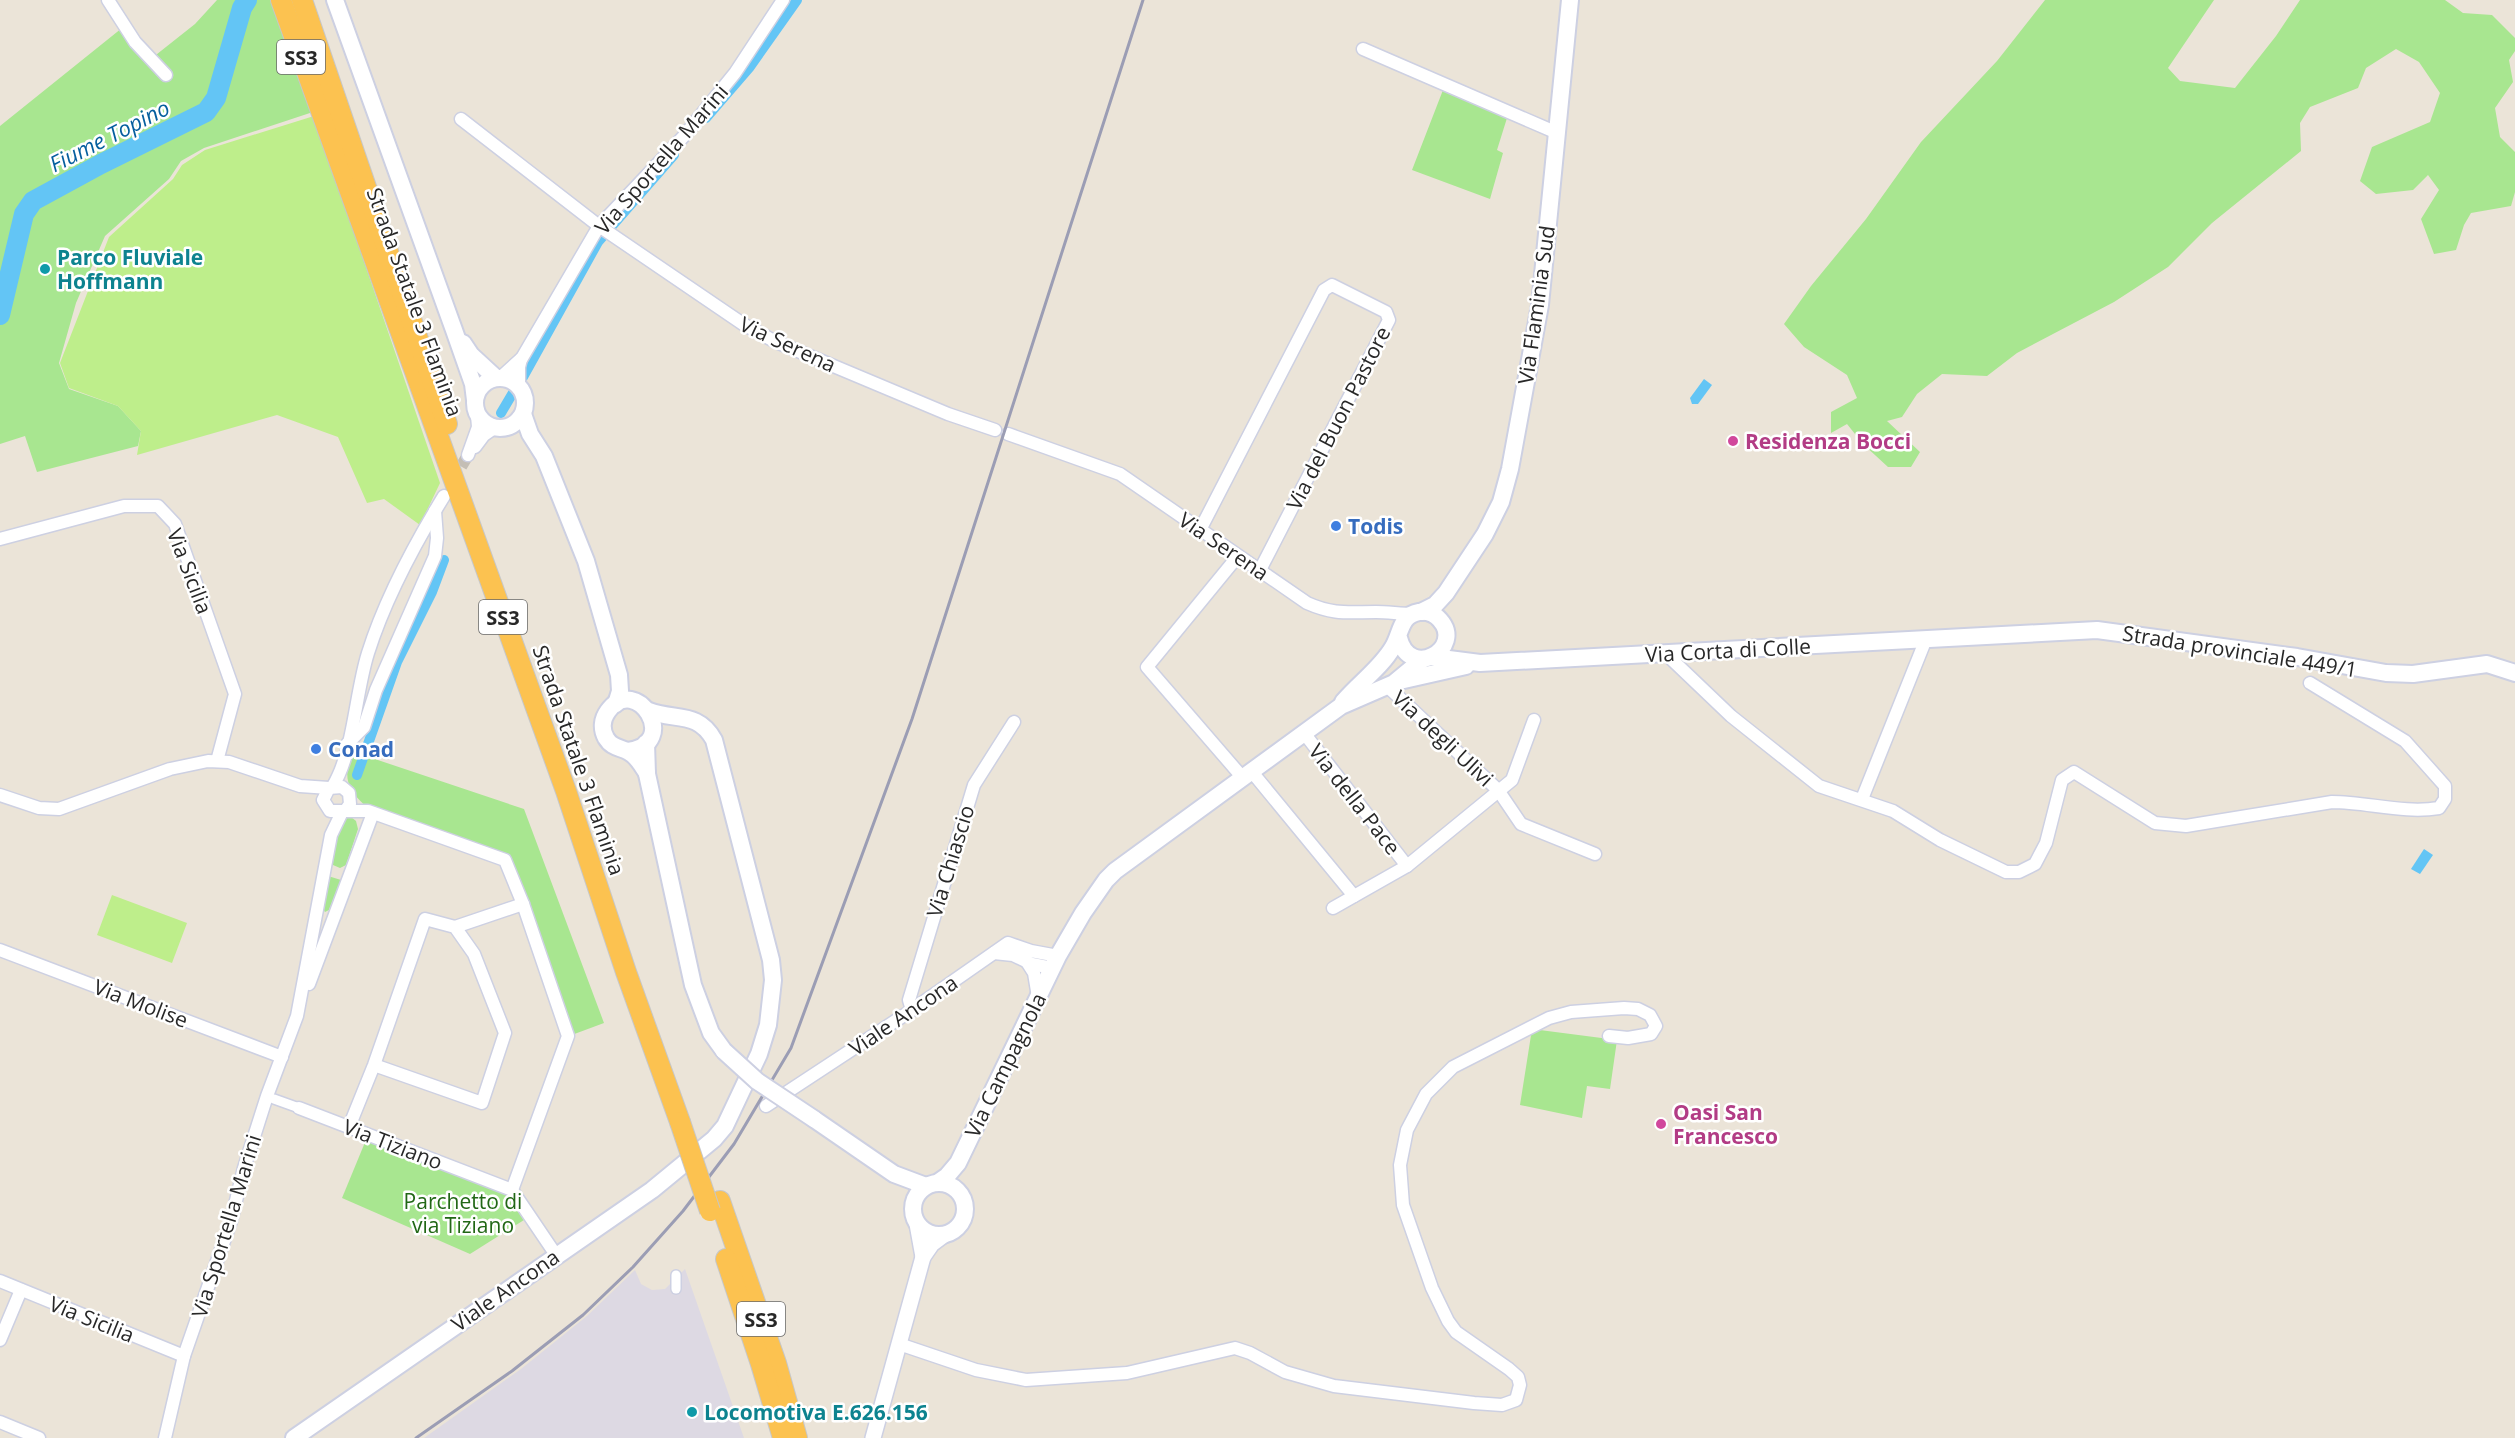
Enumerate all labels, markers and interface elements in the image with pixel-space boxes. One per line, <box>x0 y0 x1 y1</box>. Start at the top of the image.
road number: SS3 <box>277 40 325 74</box>
street label: Via Sportella Marini <box>588 78 734 240</box>
water label: Fiume Topino <box>44 92 174 178</box>
street label: Strada Statale 3 Flaminia <box>361 184 469 420</box>
street label: Via Flaminia Sud <box>1511 224 1561 386</box>
place label: Parco Fluviale Hoffmann <box>57 243 203 295</box>
marker: Parco Fluviale Hoffmann <box>38 262 52 276</box>
street label: Via Serena <box>735 310 841 378</box>
street label: Via del Buon Pastore <box>1280 321 1396 515</box>
place label: Residenza Bocci <box>1745 427 1911 455</box>
marker: Residenza Bocci <box>1726 434 1740 448</box>
street label: Via Serena <box>1173 506 1275 586</box>
place label: Todis <box>1348 512 1403 540</box>
marker: Todis <box>1329 519 1343 533</box>
street label: Via Sicilia <box>161 524 219 618</box>
road number: SS3 <box>479 600 527 634</box>
street label: Strada provinciale 449/1 <box>2121 619 2359 683</box>
street label: Via Corta di Colle <box>1644 632 1812 668</box>
street label: Strada Statale 3 Flaminia <box>526 641 632 879</box>
street label: Via degli Ulivi <box>1386 684 1500 792</box>
place label: Conad <box>328 735 394 763</box>
street label: Via della Pace <box>1303 738 1407 860</box>
marker: Conad <box>309 742 323 756</box>
street label: Via Chiascio <box>920 801 980 921</box>
street label: Viale Ancona <box>843 968 963 1062</box>
street label: Via Molise <box>90 972 192 1034</box>
street label: Via Campagnola <box>958 988 1052 1142</box>
place label: Oasi San Francesco <box>1673 1098 1778 1150</box>
street label: Via Tiziano <box>339 1112 447 1176</box>
marker: Oasi San Francesco <box>1654 1117 1668 1131</box>
street label: Via Sportella Marini <box>185 1131 267 1321</box>
park label: Parchetto di via Tiziano <box>404 1187 522 1239</box>
street label: Viale Ancona <box>446 1243 564 1337</box>
street label: Via Sicilia <box>45 1289 139 1349</box>
road number: SS3 <box>737 1302 785 1336</box>
place label: Locomotiva E.626.156 <box>704 1398 928 1426</box>
marker: Locomotiva E.626.156 <box>685 1405 699 1419</box>

